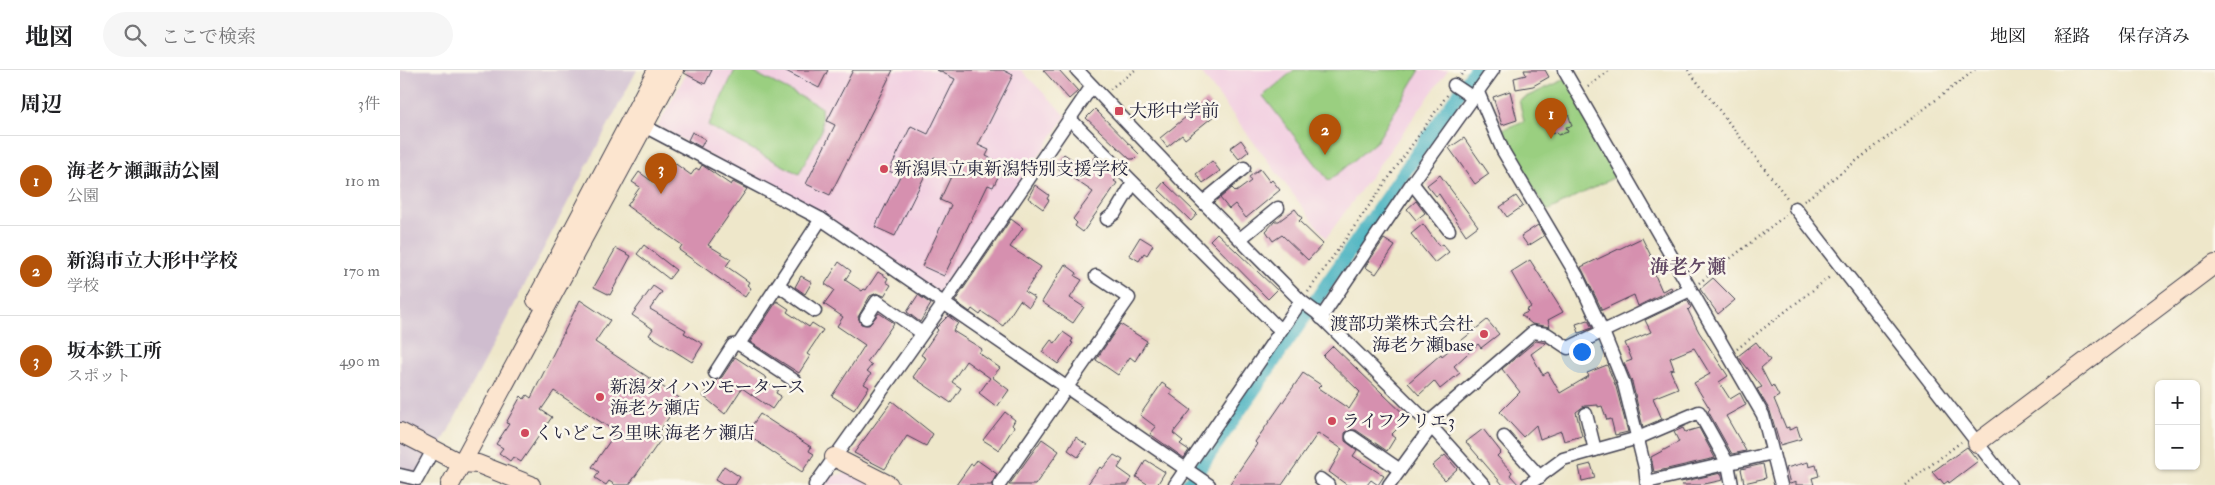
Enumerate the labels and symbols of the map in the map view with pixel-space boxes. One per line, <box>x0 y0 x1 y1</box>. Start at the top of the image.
pin: 1 <box>1535 98 1567 139</box>
place label: 大形中学前 <box>1129 100 1219 123</box>
marker: 大形中学前 <box>1113 105 1125 117</box>
pin: 2 <box>1309 114 1341 155</box>
pin: 3 <box>645 153 677 194</box>
place label: 新潟県立東新潟特別支援学校 <box>894 158 1128 181</box>
marker: 新潟県立東新潟特別支援学校 <box>878 163 890 175</box>
district label: 海老ケ瀬 <box>1650 255 1726 279</box>
place label: 渡部功業株式会社 海老ケ瀬base <box>1330 313 1474 357</box>
marker: 渡部功業株式会社 海老ケ瀬base <box>1478 328 1490 340</box>
your location <box>1569 339 1595 365</box>
place label: 新潟ダイハツモータース 海老ケ瀬店 <box>610 376 806 420</box>
marker: 新潟ダイハツモータース 海老ケ瀬店 <box>594 391 606 403</box>
place label: ライフクリエ3 <box>1342 410 1455 433</box>
marker: ライフクリエ3 <box>1326 415 1338 427</box>
place label: くいどころ里味 海老ケ瀬店 <box>535 422 755 445</box>
marker: くいどころ里味 海老ケ瀬店 <box>519 427 531 439</box>

